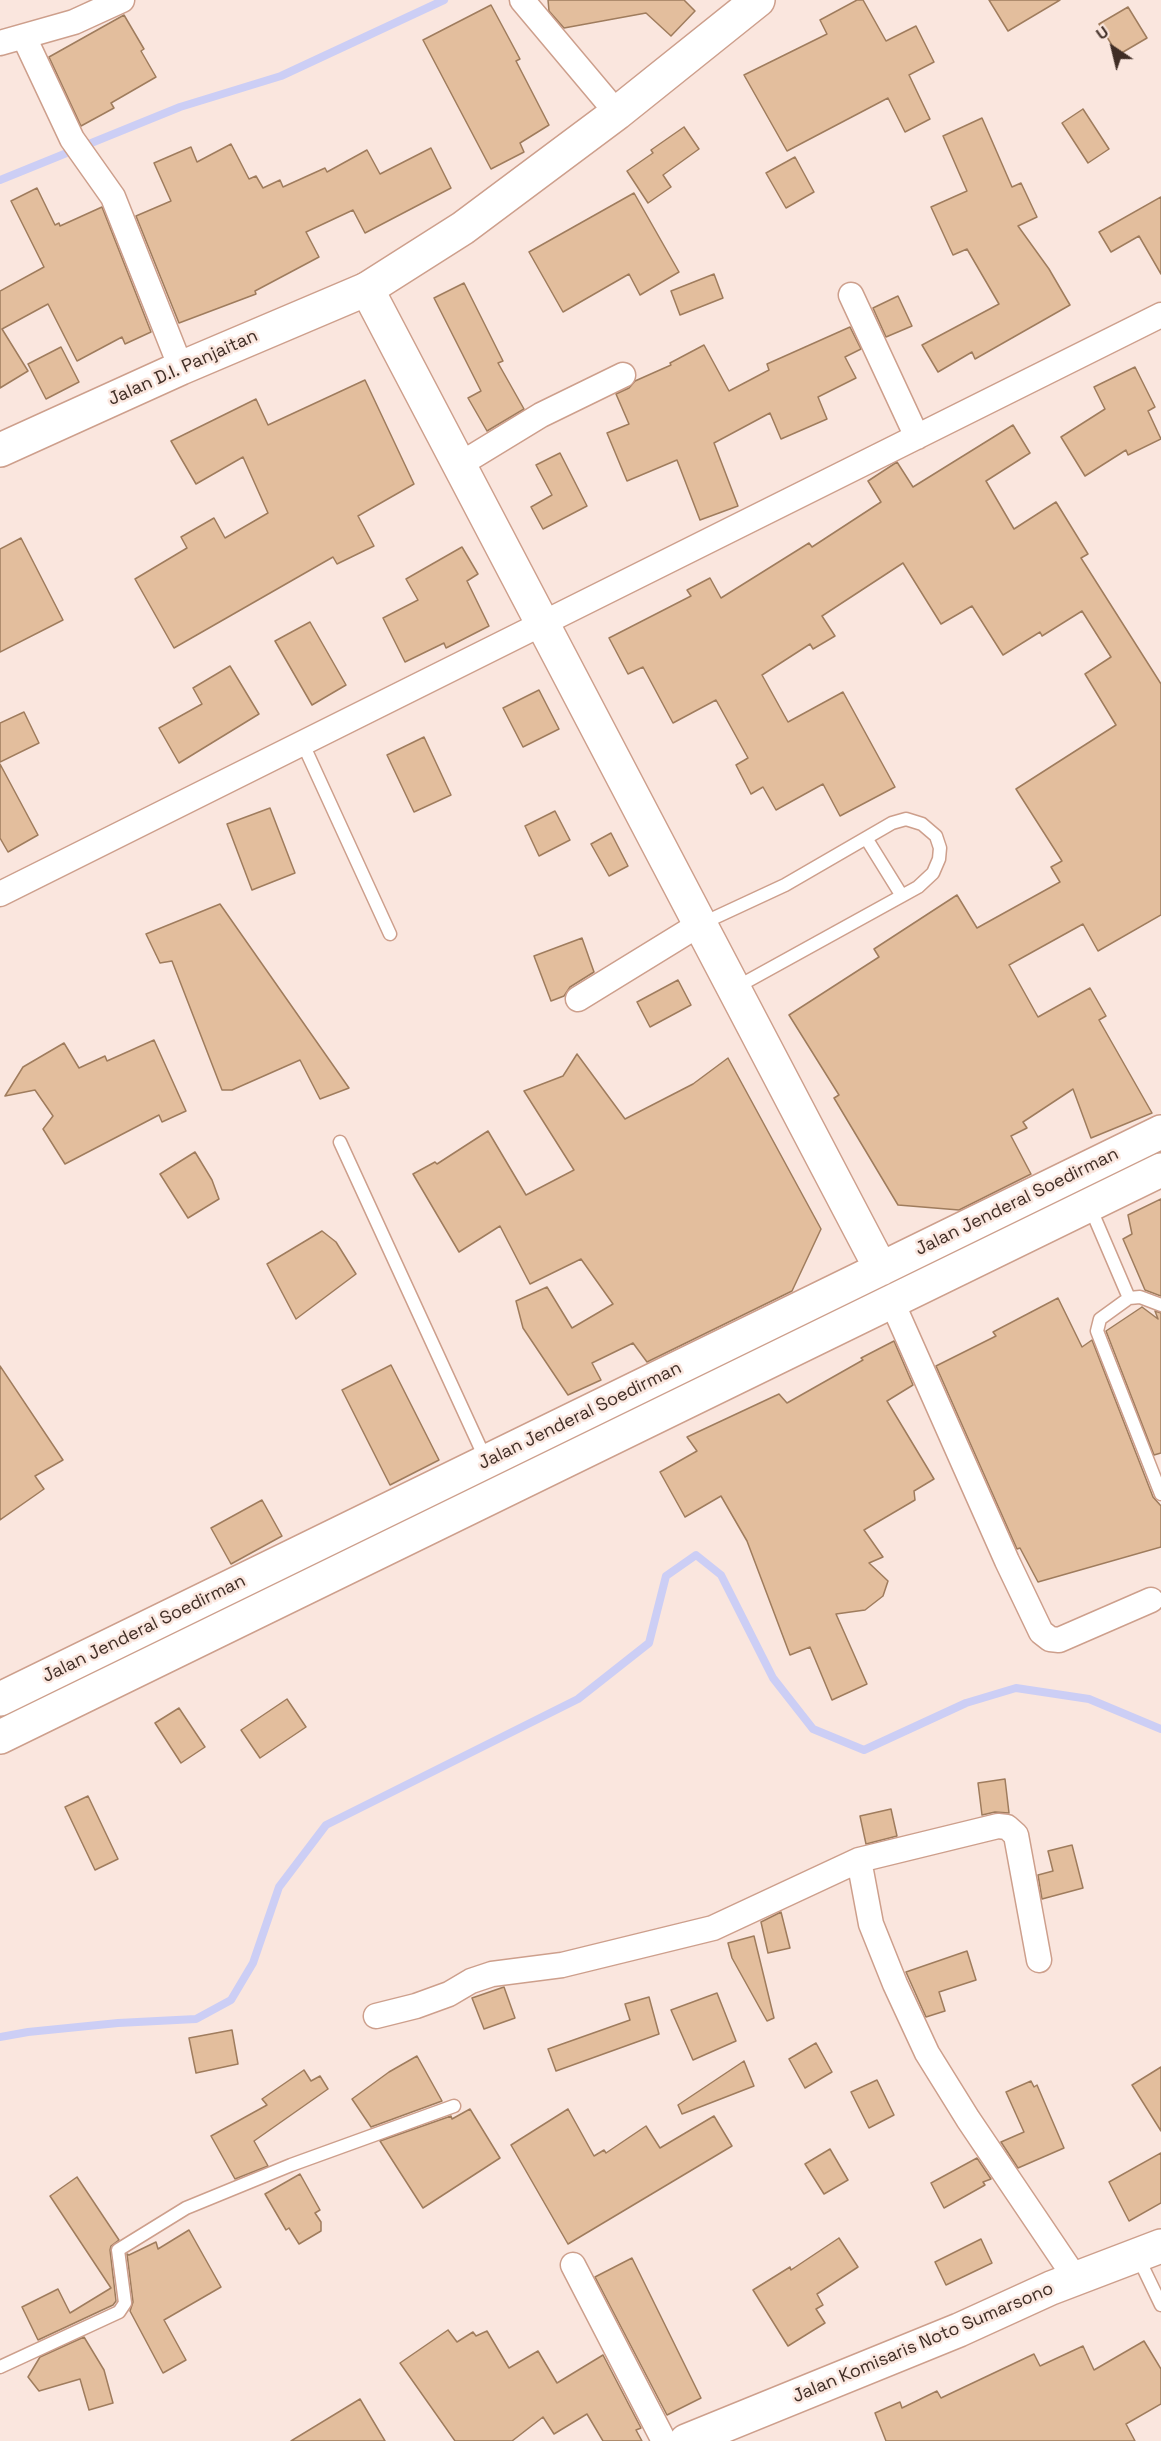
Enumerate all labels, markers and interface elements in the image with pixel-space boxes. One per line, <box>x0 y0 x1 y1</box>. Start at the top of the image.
north arrow <box>1083 18 1143 78</box>
text: U <box>1092 21 1113 45</box>
street label: Jalan D.I. Panjaitan <box>105 325 261 411</box>
street label: Jalan Jenderal Soedirman <box>912 1143 1122 1261</box>
street label: Jalan Jenderal Soedirman <box>475 1357 685 1475</box>
street label: Jalan Jenderal Soedirman <box>39 1570 249 1688</box>
street label: Jalan Komisaris Noto Sumarsono <box>789 2278 1057 2408</box>

